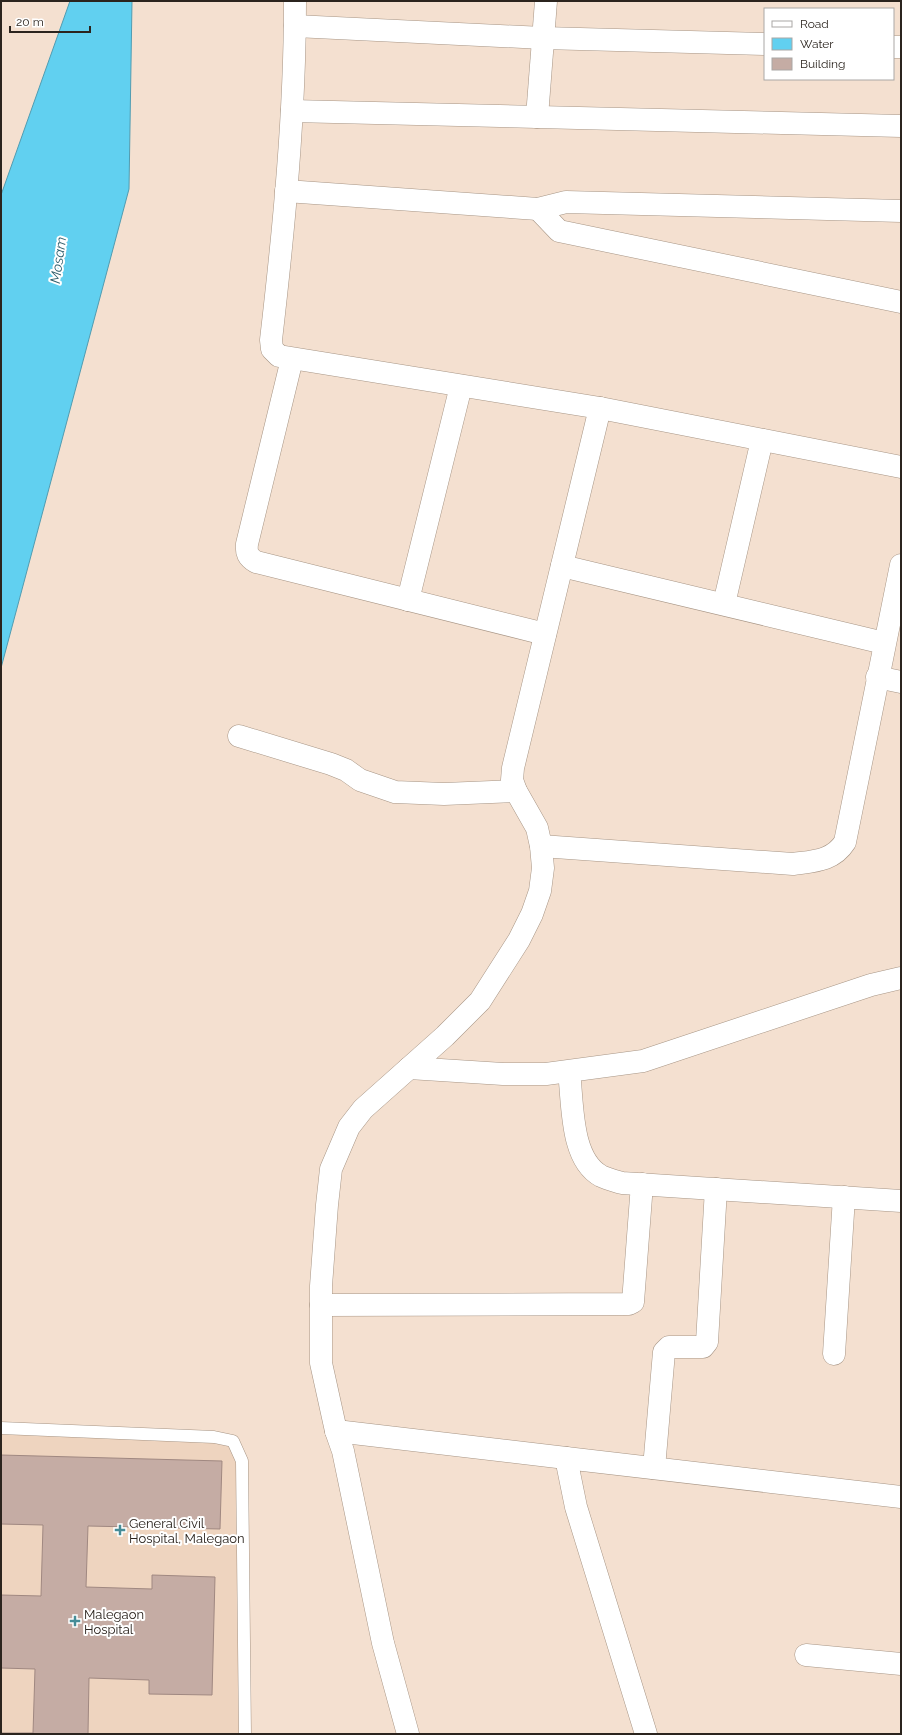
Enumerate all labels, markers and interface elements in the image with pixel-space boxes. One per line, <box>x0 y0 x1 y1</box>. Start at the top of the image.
scale bar <box>10 8 90 34</box>
legend <box>764 8 894 80</box>
text: 20 m <box>16 15 44 29</box>
text: Road <box>800 17 829 31</box>
text: Water <box>800 37 834 51</box>
text: Building <box>800 57 846 71</box>
water label: Mosam <box>47 236 69 284</box>
place label: General Civil Hospital, Malegaon <box>129 1516 245 1546</box>
marker: General Civil Hospital, Malegaon <box>114 1524 126 1536</box>
place label: Malegaon Hospital <box>84 1607 144 1637</box>
marker: Malegaon Hospital <box>69 1615 81 1627</box>

